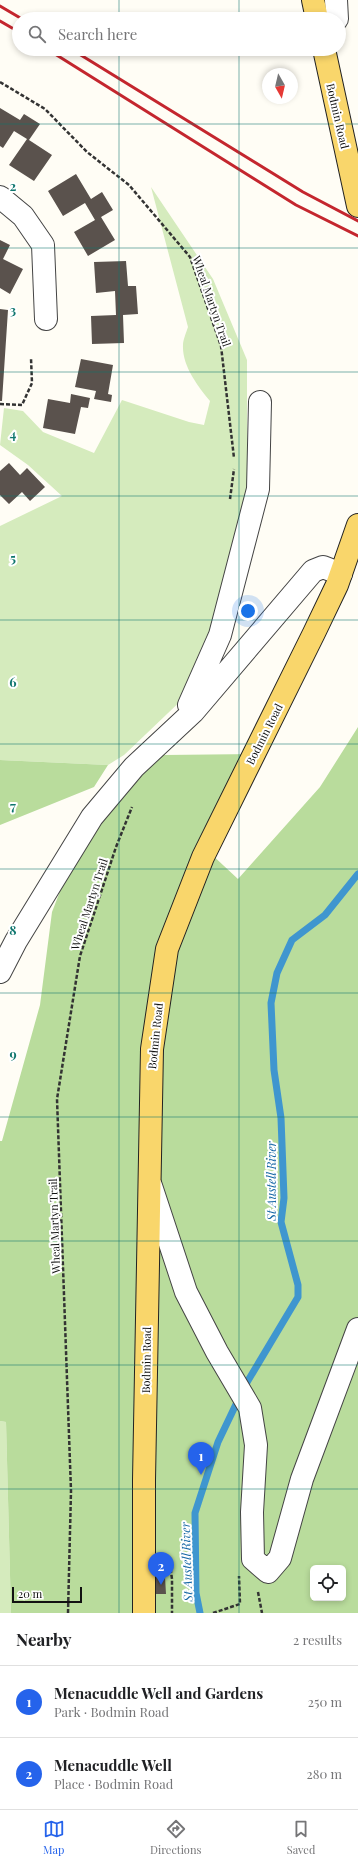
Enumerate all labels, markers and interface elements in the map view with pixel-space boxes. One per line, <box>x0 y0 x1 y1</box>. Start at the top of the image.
search box <box>12 12 346 56</box>
icon: search <box>26 23 48 45</box>
text: Search here <box>58 24 137 44</box>
north arrow <box>262 68 298 104</box>
street label: Bodmin Road <box>323 82 353 151</box>
text: 2 <box>10 177 17 194</box>
street label: Wheal Martyn Trail <box>189 253 235 348</box>
text: 3 <box>10 301 16 318</box>
text: 4 <box>10 425 17 442</box>
text: 5 <box>10 549 16 566</box>
your location <box>238 601 258 621</box>
text: 6 <box>9 673 17 690</box>
street label: Bodmin Road <box>242 700 286 767</box>
text: 7 <box>10 797 16 814</box>
street label: Wheal Martyn Trail <box>67 856 111 953</box>
text: 8 <box>9 921 17 938</box>
street label: Bodmin Road <box>144 1001 166 1070</box>
text: 9 <box>9 1045 17 1062</box>
water label: St Austell River <box>263 1140 279 1222</box>
street label: Wheal Martyn Trail <box>45 1178 63 1275</box>
street label: Bodmin Road <box>138 1326 154 1393</box>
pin: 1 <box>188 1442 214 1475</box>
water label: St Austell River <box>177 1521 195 1603</box>
pin: 2 <box>148 1552 174 1585</box>
map controls <box>310 1565 346 1601</box>
button: locate <box>310 1565 346 1601</box>
scale bar <box>12 1585 82 1604</box>
text: 20 m <box>18 1586 42 1601</box>
text: Nearby <box>16 1628 71 1650</box>
text: 2 results <box>293 1631 342 1648</box>
text: Menacuddle Well and Gardens <box>54 1683 263 1703</box>
text: 1 <box>27 1693 31 1710</box>
text: 250 m <box>308 1693 342 1710</box>
text: Park · Bodmin Road <box>54 1703 169 1720</box>
text: Menacuddle Well <box>54 1755 172 1775</box>
text: 2 <box>26 1765 32 1782</box>
text: 280 m <box>306 1765 342 1782</box>
text: Place · Bodmin Road <box>54 1775 173 1792</box>
tab: Map <box>43 1818 65 1857</box>
tab: Directions <box>150 1818 201 1857</box>
tab: Saved <box>287 1818 315 1857</box>

